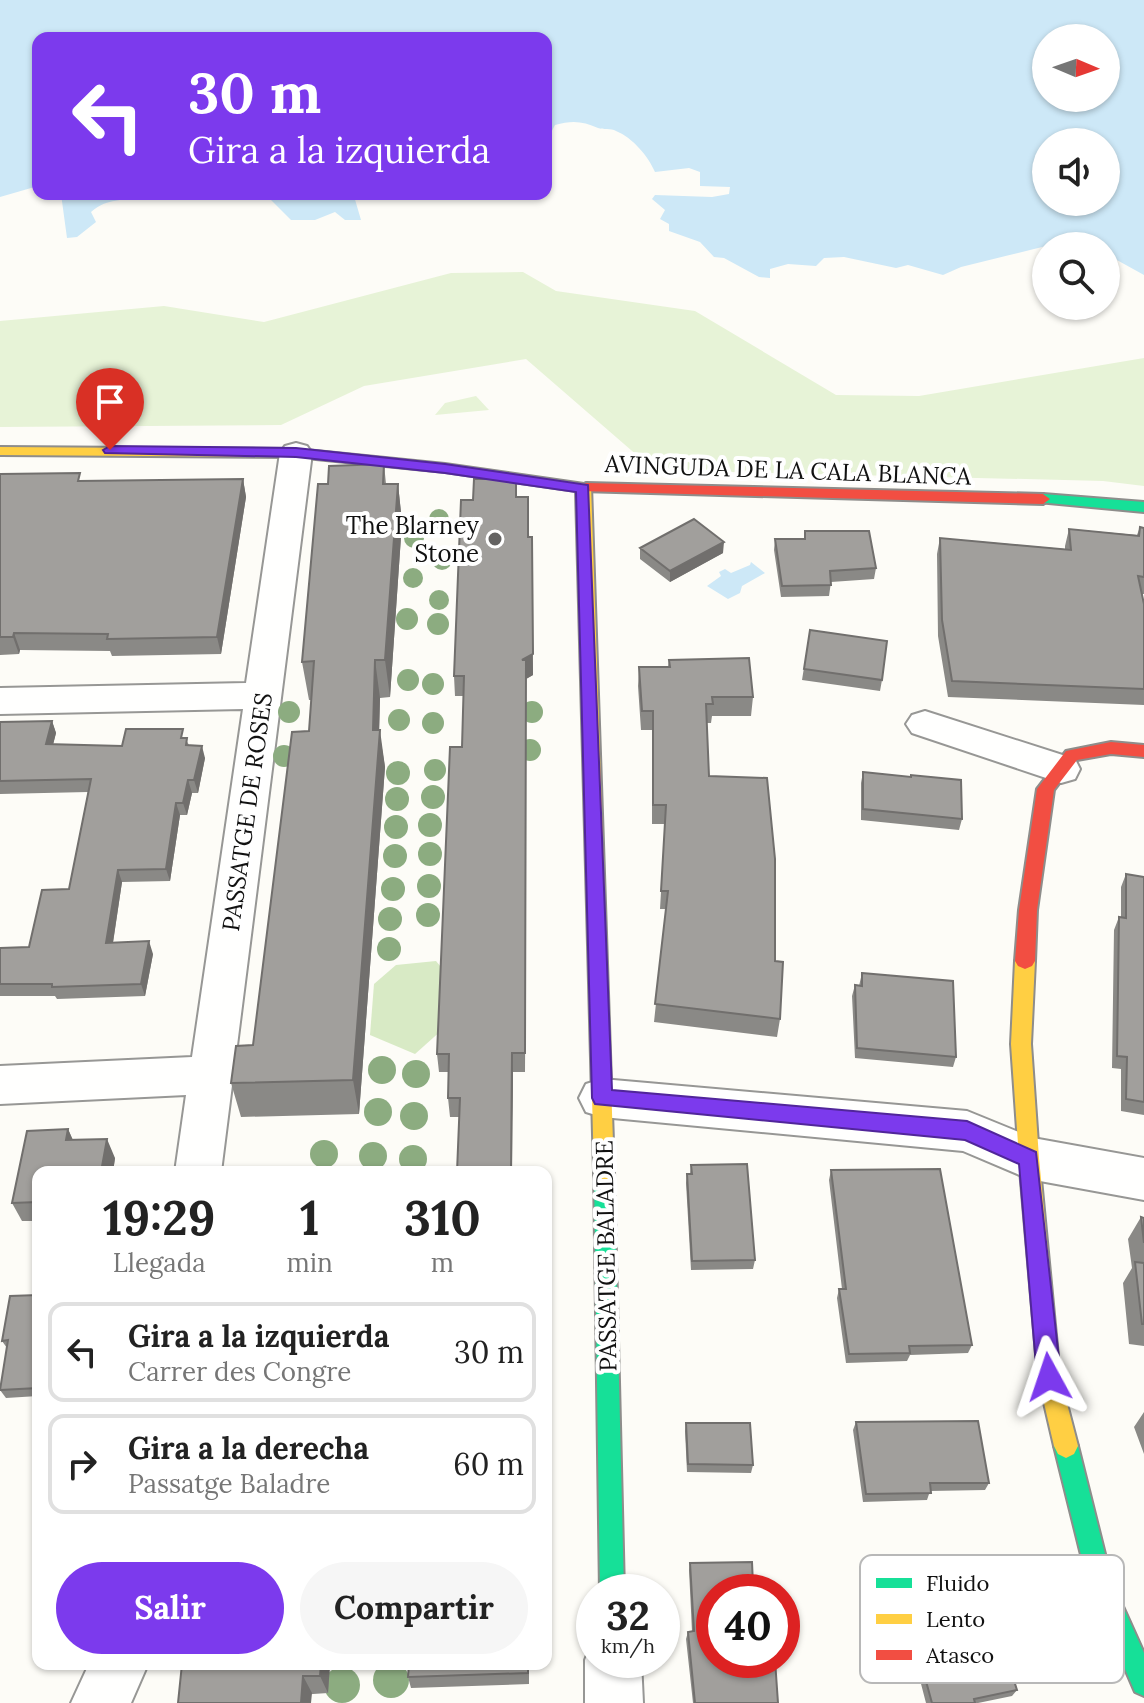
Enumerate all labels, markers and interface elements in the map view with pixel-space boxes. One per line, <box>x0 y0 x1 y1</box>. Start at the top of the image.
north arrow <box>1032 24 1120 112</box>
map controls <box>1032 24 1120 320</box>
text: 30 m <box>188 57 321 128</box>
icon: left <box>56 64 160 168</box>
text: Gira a la izquierda <box>188 127 490 173</box>
button: sound <box>1032 128 1120 216</box>
button: search <box>1032 232 1120 320</box>
pin <box>76 368 144 450</box>
icon: arrive <box>88 380 132 424</box>
street label: AVINGUDA DE LA CALA BLANCA <box>603 448 973 492</box>
place label: The Blarney Stone <box>346 510 479 569</box>
marker: The Blarney Stone <box>486 530 504 548</box>
street label: PASSATGE DE ROSES <box>215 691 279 933</box>
street label: PASSATGE BALADRE <box>588 1140 624 1372</box>
text: 19:29 <box>103 1187 215 1248</box>
text: 1 <box>300 1187 319 1248</box>
text: 310 <box>404 1187 481 1248</box>
text: Llegada <box>113 1246 206 1279</box>
text: min <box>287 1246 333 1279</box>
text: m <box>431 1246 454 1279</box>
text: Gira a la izquierda <box>128 1317 389 1355</box>
icon: left <box>60 1330 104 1374</box>
text: 30 m <box>454 1333 524 1371</box>
position arrow <box>1007 1335 1091 1419</box>
text: Carrer des Congre <box>128 1355 351 1388</box>
text: Gira a la derecha <box>128 1429 369 1467</box>
icon: right <box>60 1442 104 1486</box>
text: 60 m <box>453 1445 524 1483</box>
text: Passatge Baladre <box>128 1467 330 1500</box>
legend <box>860 1555 1124 1683</box>
button: Salir <box>56 1562 284 1654</box>
button: Compartir <box>300 1562 528 1654</box>
text: Fluido <box>926 1569 989 1597</box>
speed limit sign: 40 <box>696 1574 800 1678</box>
text: 32 <box>606 1590 650 1641</box>
text: Lento <box>926 1605 985 1633</box>
text: km/h <box>601 1633 655 1658</box>
text: Atasco <box>925 1641 994 1669</box>

